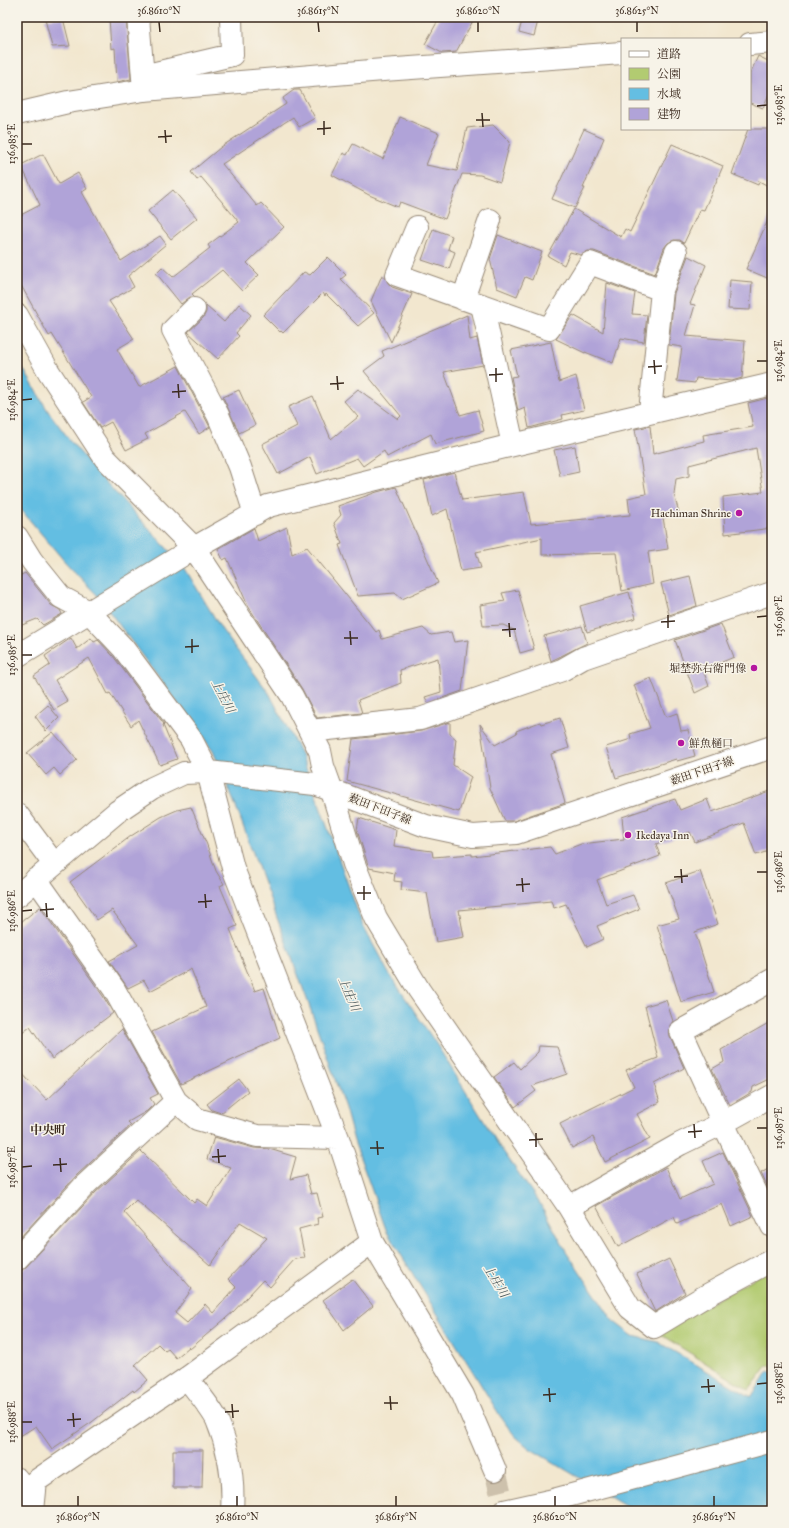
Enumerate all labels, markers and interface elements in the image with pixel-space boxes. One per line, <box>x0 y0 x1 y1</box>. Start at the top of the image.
text: 36.8610°N <box>137 5 181 17</box>
text: 36.8615°N <box>297 5 340 17</box>
text: 36.8620°N <box>456 5 501 17</box>
text: 36.8625°N <box>615 5 659 17</box>
legend <box>621 38 751 130</box>
text: 道路 <box>657 47 681 61</box>
text: 公園 <box>657 67 681 81</box>
text: 136.983°E <box>773 85 785 125</box>
text: 水域 <box>657 87 681 101</box>
text: 建物 <box>657 107 681 121</box>
text: 136.983°E <box>6 124 18 164</box>
text: 136.984°E <box>773 340 785 382</box>
text: 136.984°E <box>6 379 18 421</box>
place label: Hachiman Shrine <box>651 507 731 520</box>
marker: Hachiman Shrine <box>734 508 744 518</box>
text: 136.985°E <box>773 595 785 637</box>
text: 136.985°E <box>6 634 18 676</box>
place label: 堀埜弥右衛門像 <box>669 662 746 675</box>
marker: 堀埜弥右衛門像 <box>749 663 759 673</box>
water label: 上庄川 <box>208 677 239 717</box>
place label: 鮮魚樋口 <box>689 737 733 750</box>
marker: 鮮魚樋口 <box>676 738 686 748</box>
street label: 薮田下田子線 <box>669 754 735 788</box>
street label: 薮田下田子線 <box>347 791 413 827</box>
place label: Ikedaya Inn <box>636 829 689 842</box>
marker: Ikedaya Inn <box>623 830 633 840</box>
text: 136.986°E <box>773 851 785 893</box>
text: 136.986°E <box>6 890 18 932</box>
water label: 上庄川 <box>336 975 363 1015</box>
text: 136.987°E <box>773 1107 785 1149</box>
district label: 中央町 <box>30 1123 66 1137</box>
text: 136.987°E <box>6 1146 18 1188</box>
water label: 上庄川 <box>481 1262 513 1302</box>
text: 136.988°E <box>773 1362 785 1404</box>
text: 136.988°E <box>6 1401 18 1443</box>
text: 36.8605°N <box>56 1511 101 1523</box>
text: 36.8610°N <box>215 1511 259 1523</box>
text: 36.8615°N <box>375 1511 418 1523</box>
text: 36.8620°N <box>533 1511 578 1523</box>
text: 36.8625°N <box>692 1511 736 1523</box>

